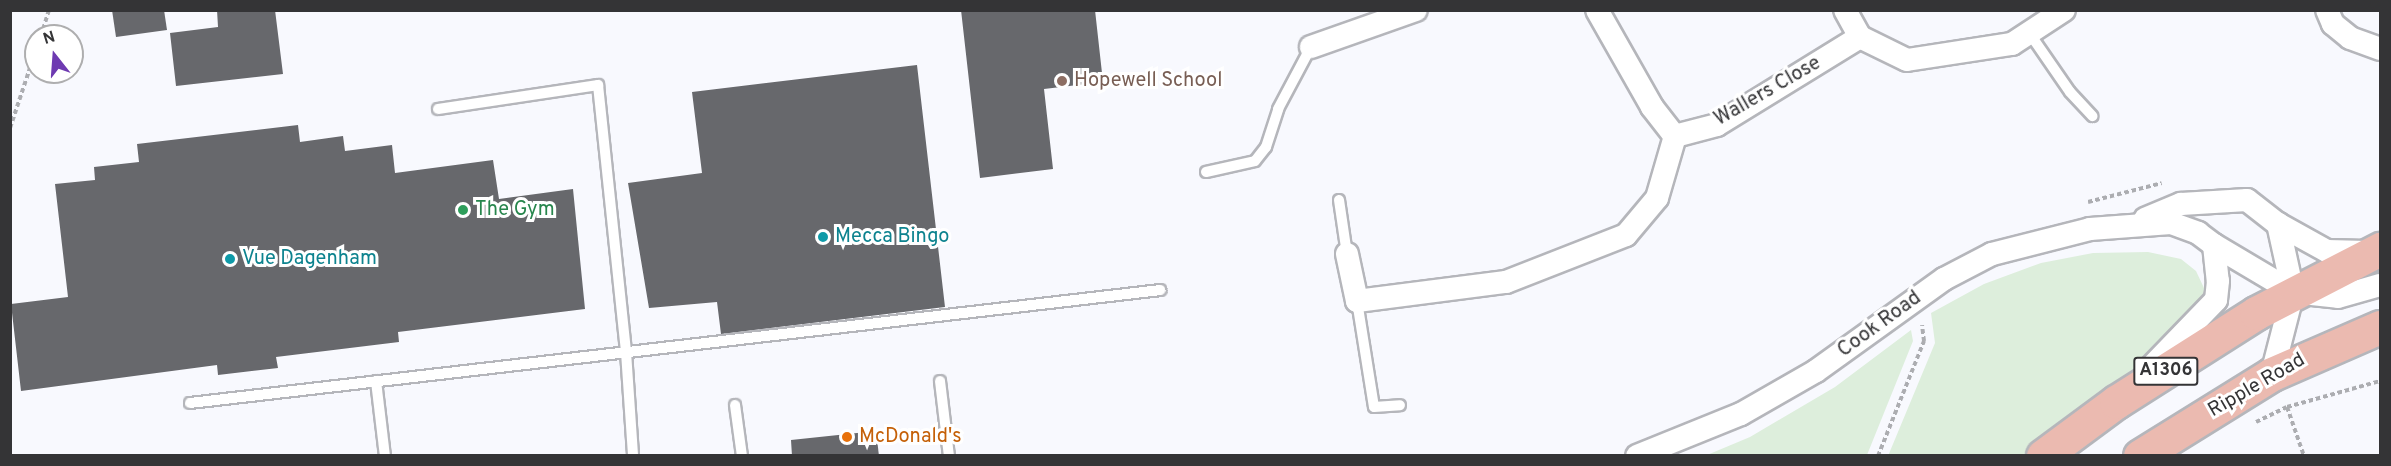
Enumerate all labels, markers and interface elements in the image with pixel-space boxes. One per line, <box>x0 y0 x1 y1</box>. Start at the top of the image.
north arrow <box>24 24 84 84</box>
text: N <box>41 27 58 50</box>
street label: Wallers Close <box>1710 52 1826 132</box>
place label: Hopewell School <box>1074 69 1222 93</box>
marker: Hopewell School <box>1055 74 1069 88</box>
place label: The Gym <box>475 198 555 222</box>
marker: The Gym <box>456 203 470 217</box>
place label: Mecca Bingo <box>835 225 949 249</box>
marker: Mecca Bingo <box>816 230 830 244</box>
place label: Vue Dagenham <box>242 247 377 271</box>
marker: Vue Dagenham <box>223 252 237 266</box>
street label: Cook Road <box>1834 287 1926 363</box>
street label: Ripple Road <box>2204 349 2310 423</box>
road number: A1306 <box>2133 356 2199 386</box>
place label: McDonald's <box>859 425 962 449</box>
marker: McDonald's <box>840 430 854 444</box>

